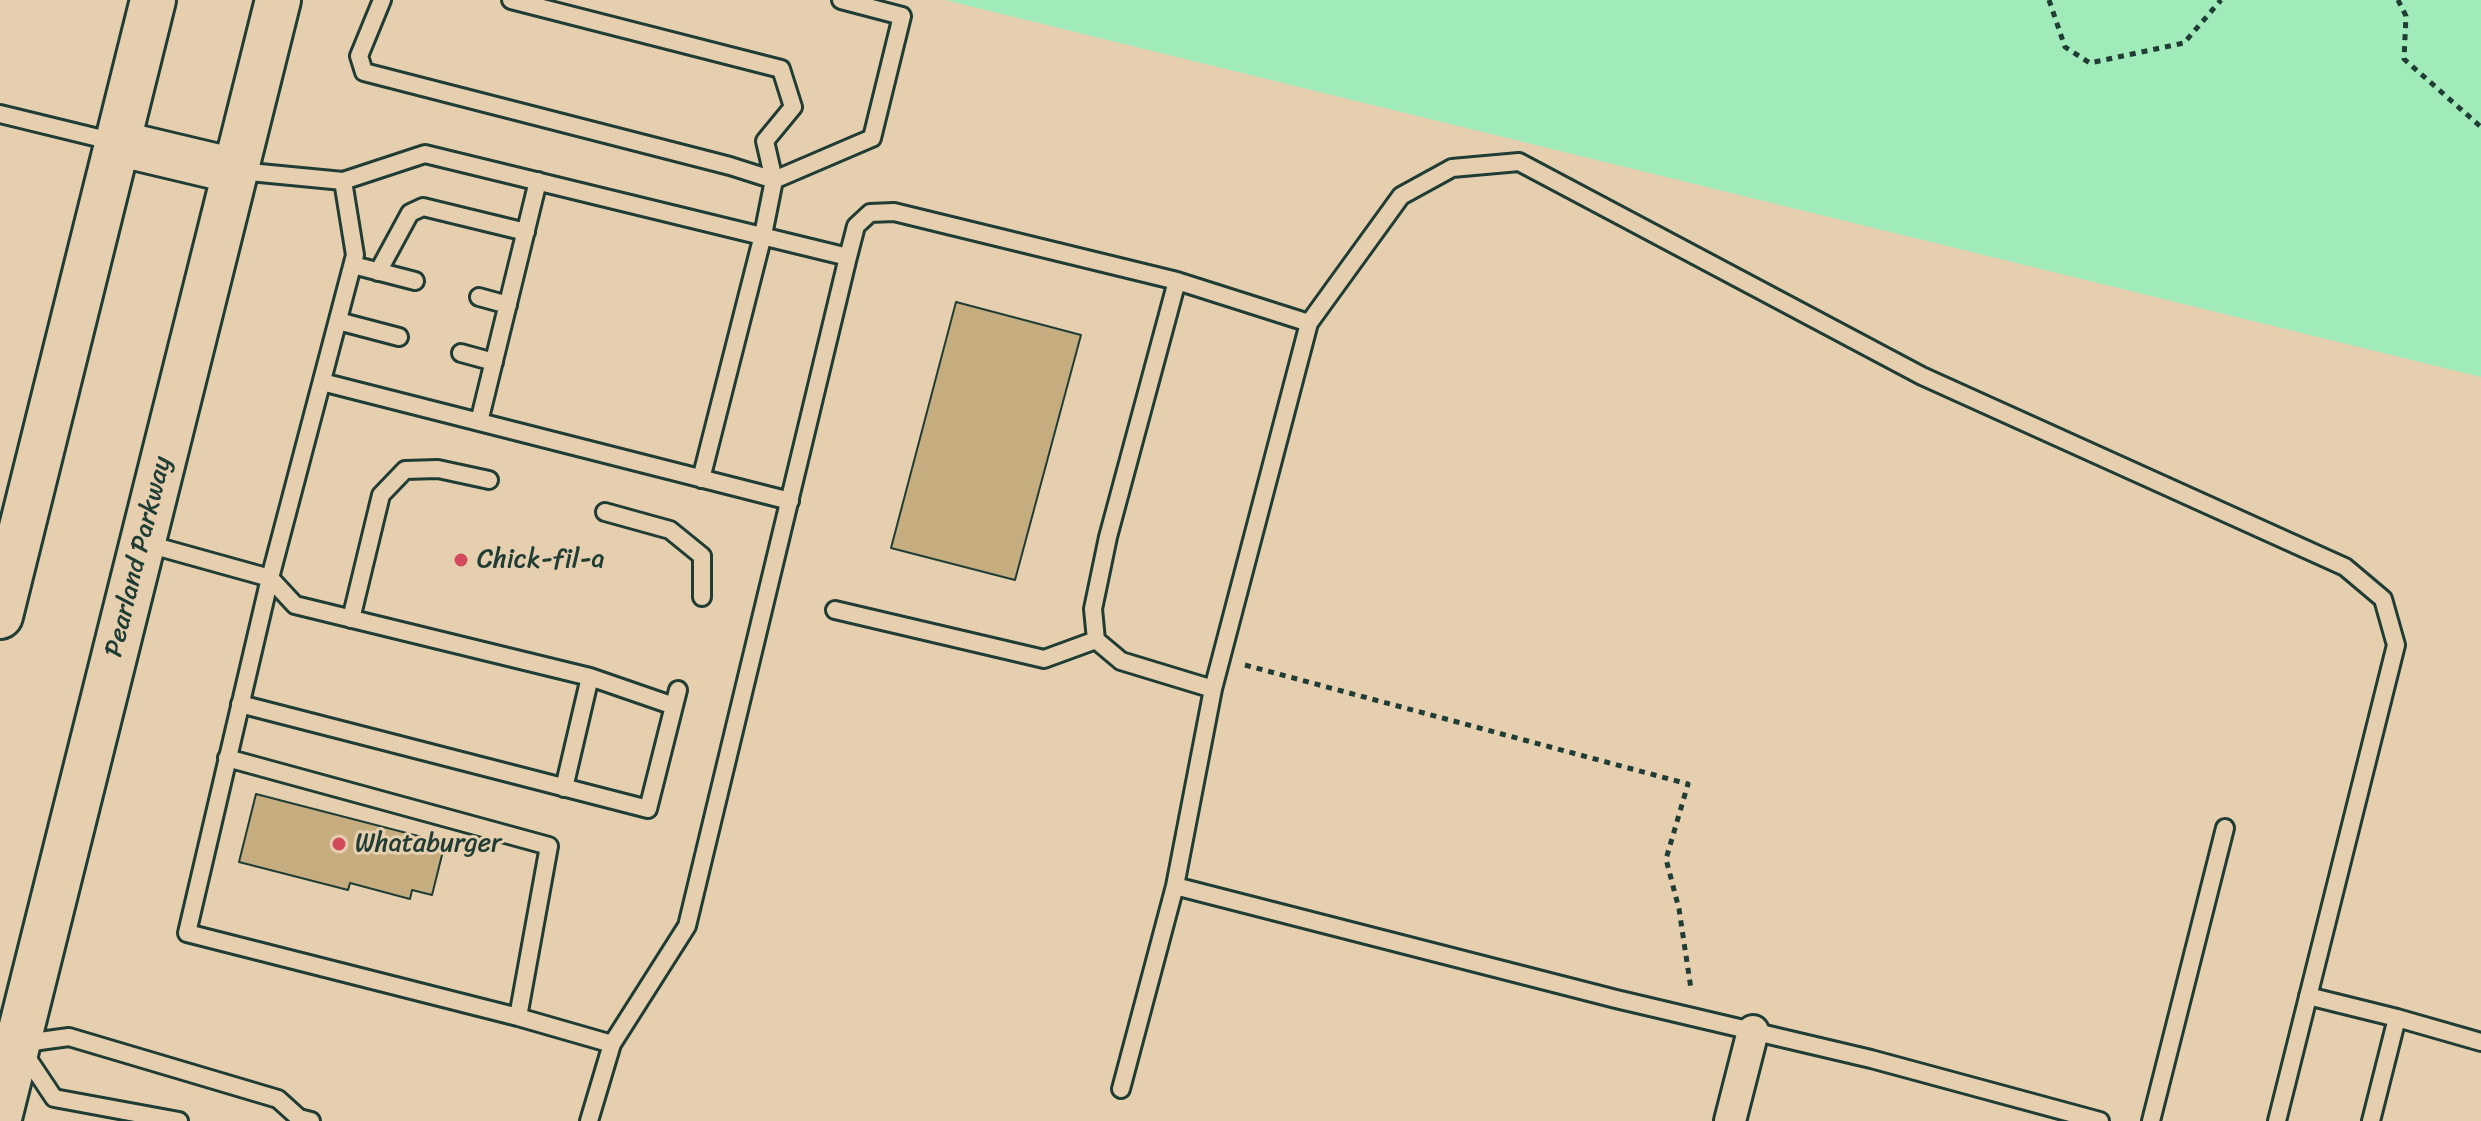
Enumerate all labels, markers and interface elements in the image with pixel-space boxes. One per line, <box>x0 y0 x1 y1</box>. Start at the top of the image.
street label: Pearland Parkway <box>99 453 179 661</box>
place label: Chick-fil-a <box>477 544 605 576</box>
marker: Chick-fil-a <box>452 551 470 569</box>
place label: Whataburger <box>355 828 502 860</box>
marker: Whataburger <box>330 835 348 853</box>

